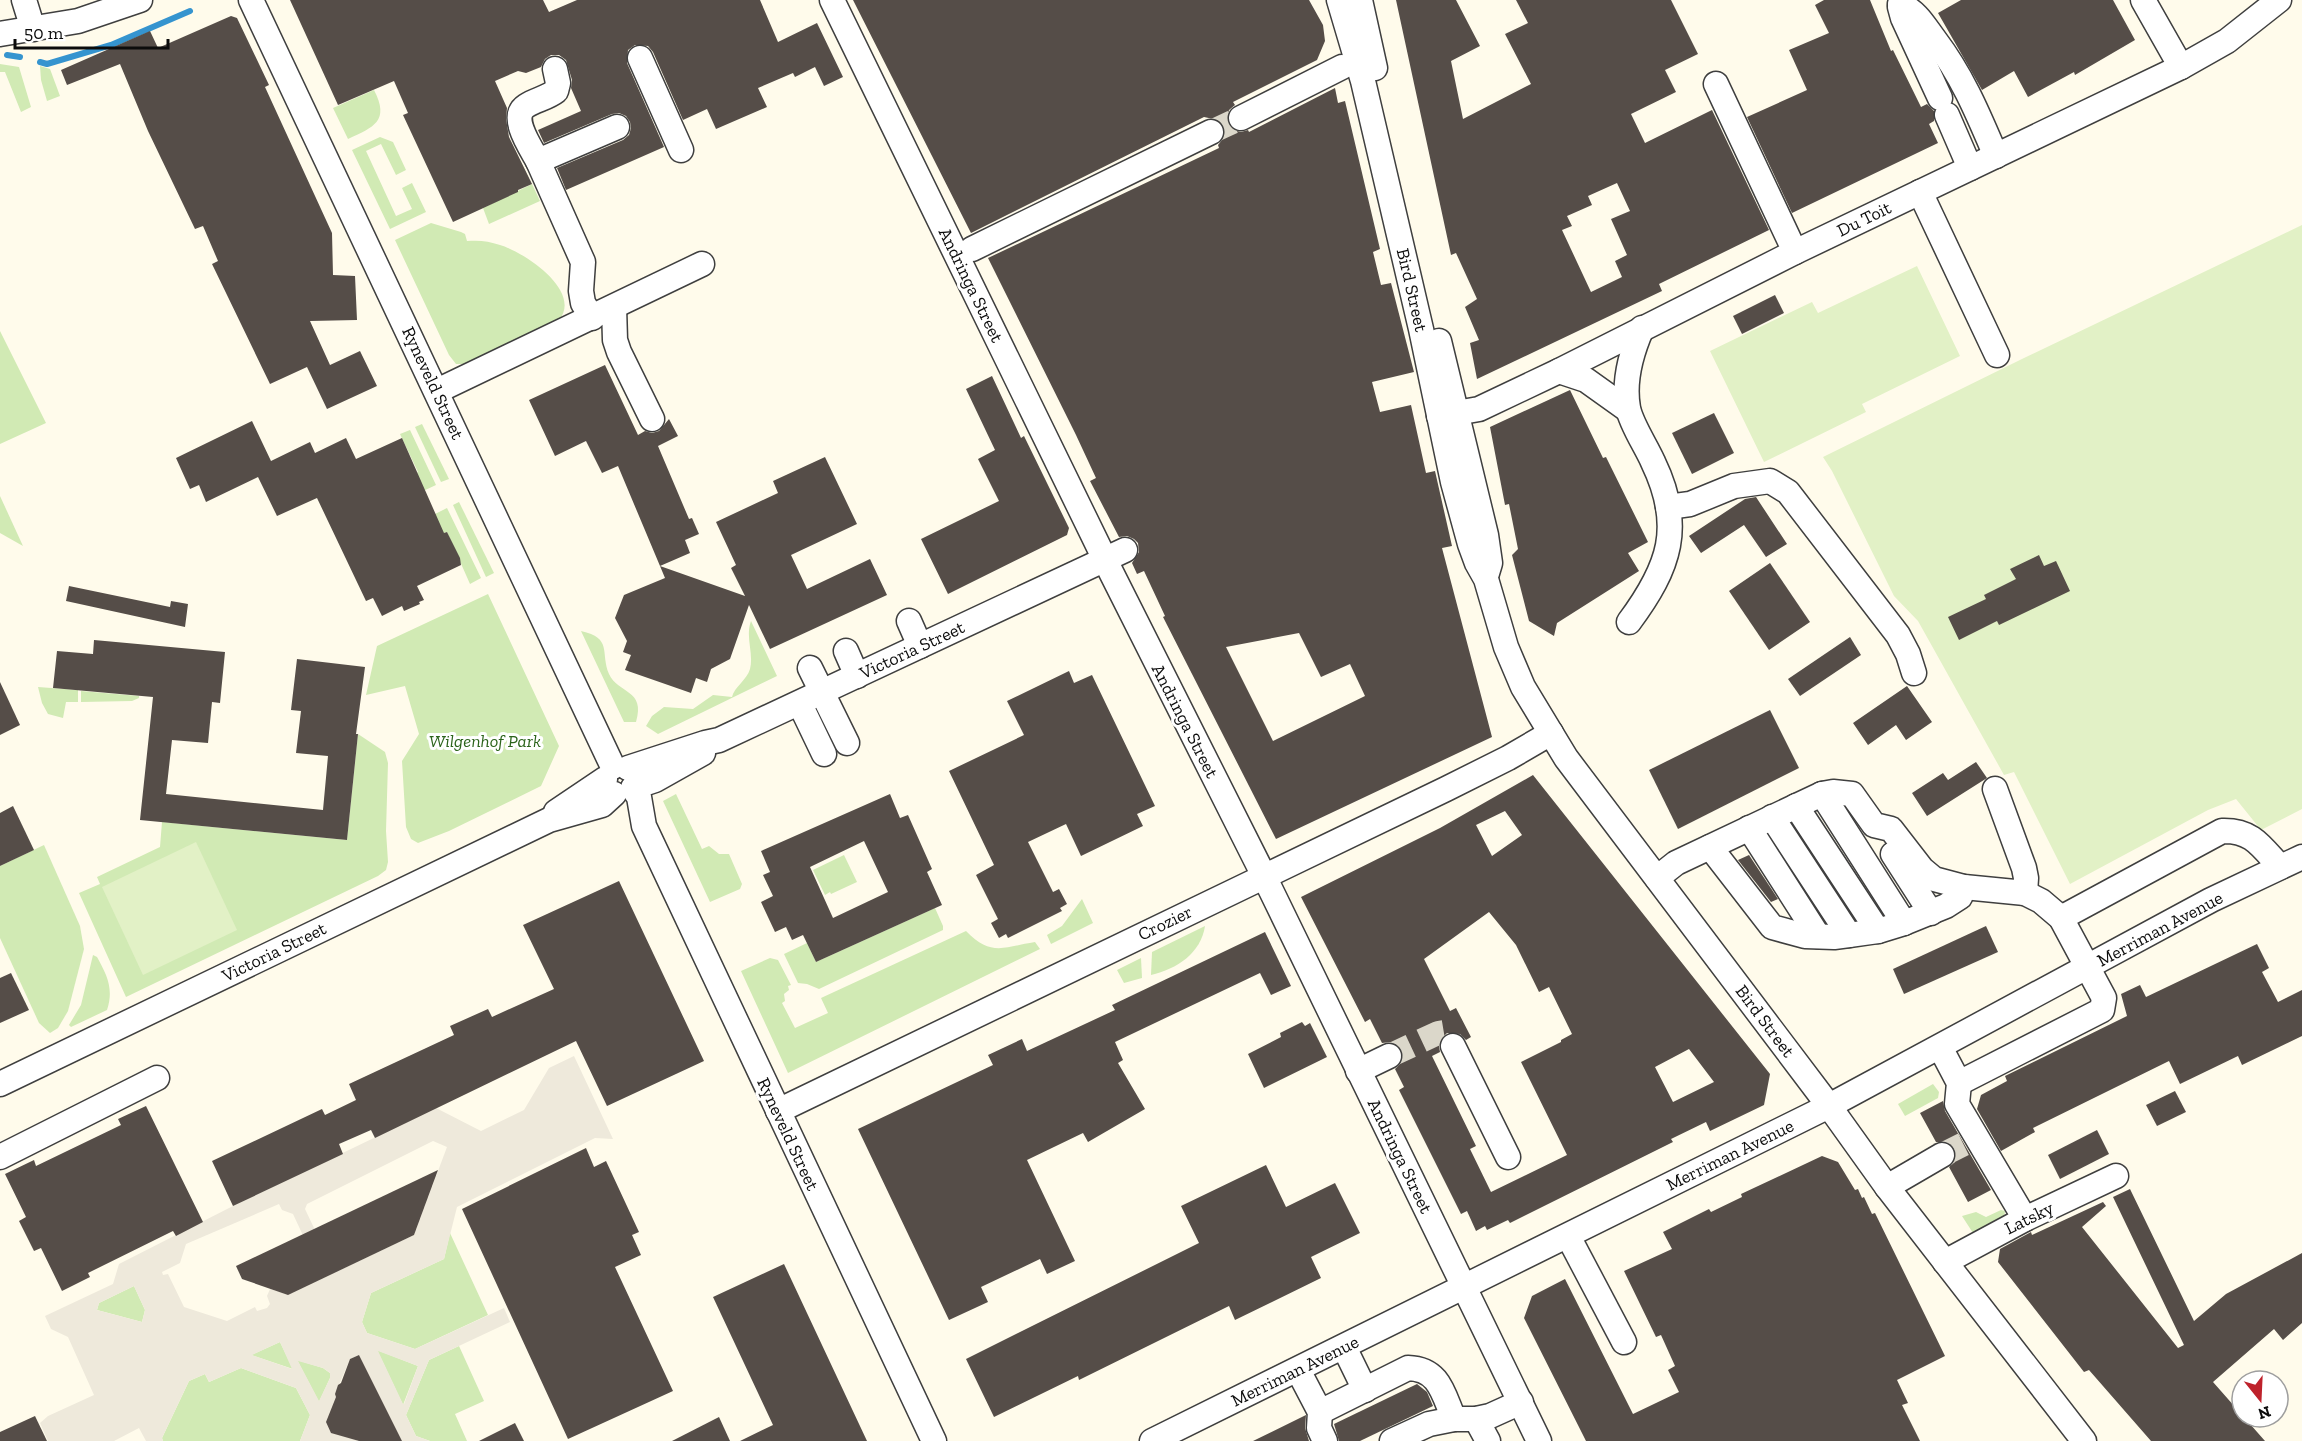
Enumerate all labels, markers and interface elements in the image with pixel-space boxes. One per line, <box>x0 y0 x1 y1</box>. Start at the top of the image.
scale bar <box>15 12 168 50</box>
text: 50 m <box>24 22 64 44</box>
street label: Du Toit <box>1833 196 1895 241</box>
street label: Andringa Street <box>934 224 1008 346</box>
street label: Bird Street <box>1392 246 1432 334</box>
street label: Ryneveld Street <box>397 323 469 443</box>
street label: Victoria Street <box>855 616 968 684</box>
street label: Andringa Street <box>1147 660 1223 782</box>
park label: Wilgenhof Park <box>429 730 541 752</box>
street label: Merriman Avenue <box>2093 887 2227 971</box>
street label: Crozier <box>1134 900 1196 946</box>
street label: Victoria Street <box>217 917 330 987</box>
street label: Bird Street <box>1731 980 1800 1062</box>
street label: Ryneveld Street <box>752 1074 824 1194</box>
street label: Andringa Street <box>1363 1095 1437 1217</box>
street label: Merriman Avenue <box>1663 1115 1797 1195</box>
street label: Latsky <box>2001 1196 2058 1239</box>
street label: Merriman Avenue <box>1228 1331 1362 1411</box>
north arrow <box>2230 1369 2290 1429</box>
text: N <box>2256 1402 2273 1424</box>

